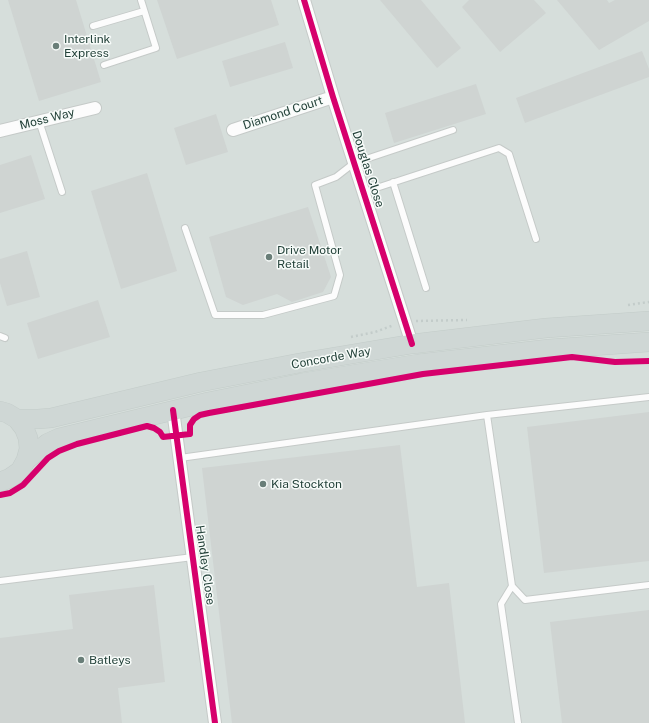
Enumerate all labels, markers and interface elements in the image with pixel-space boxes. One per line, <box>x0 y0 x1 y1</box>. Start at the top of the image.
place label: Interlink Express <box>64 32 110 60</box>
marker: Interlink Express <box>51 41 61 51</box>
street label: Diamond Court <box>241 93 325 133</box>
street label: Moss Way <box>18 105 76 133</box>
street label: Douglas Close <box>349 129 387 209</box>
place label: Drive Motor Retail <box>277 243 342 271</box>
marker: Drive Motor Retail <box>264 252 274 262</box>
street label: Concorde Way <box>290 344 372 372</box>
place label: Kia Stockton <box>271 477 342 491</box>
marker: Kia Stockton <box>258 479 268 489</box>
street label: Handley Close <box>192 524 218 606</box>
place label: Batleys <box>89 653 131 667</box>
marker: Batleys <box>76 655 86 665</box>

